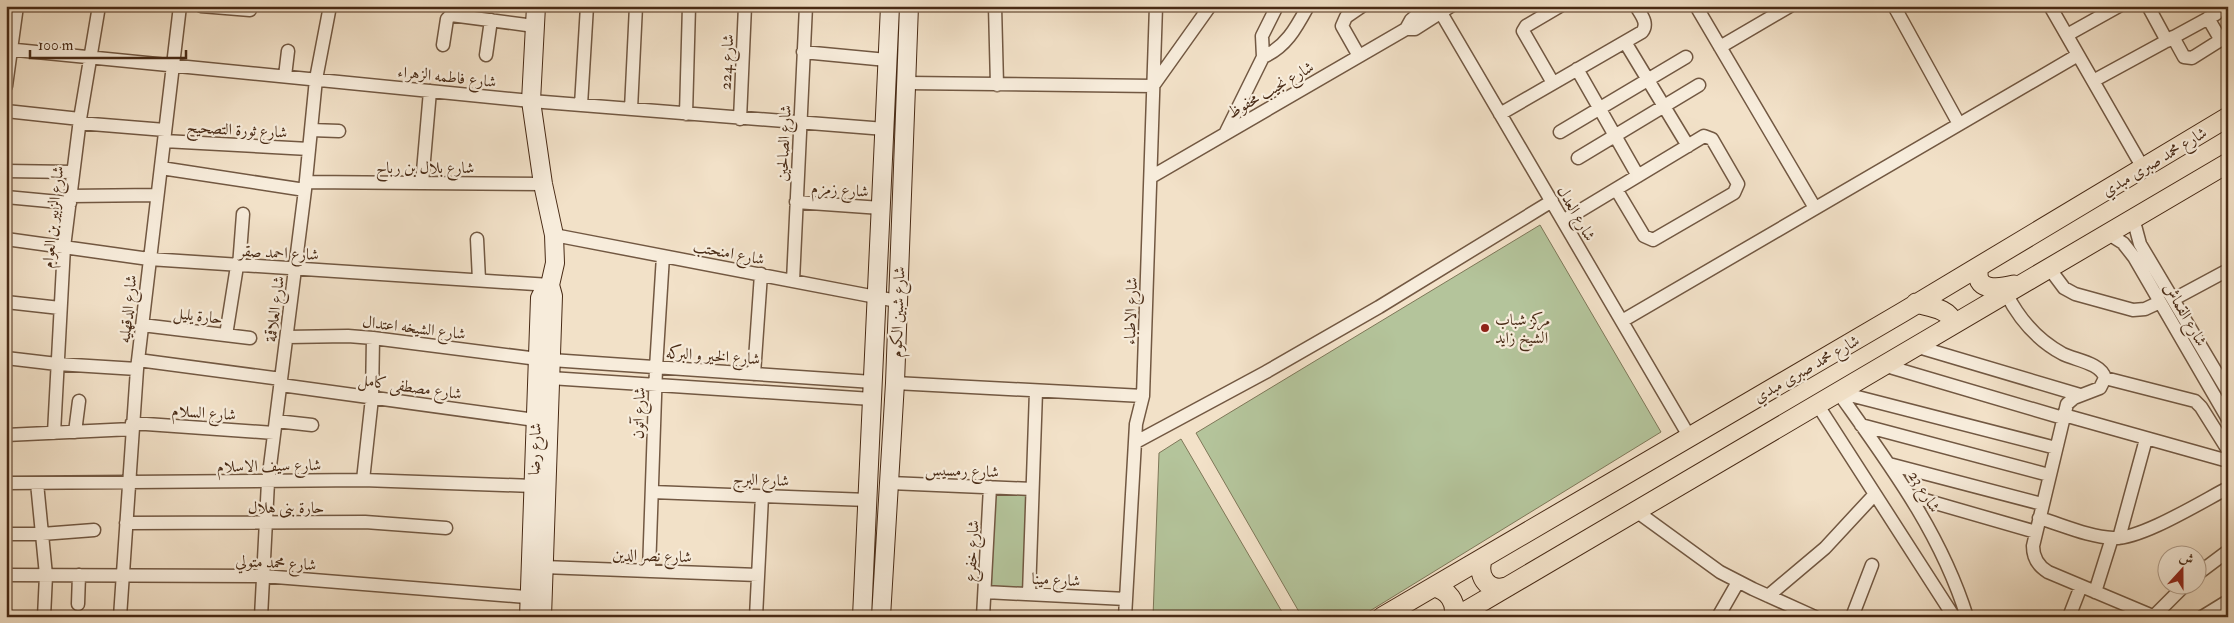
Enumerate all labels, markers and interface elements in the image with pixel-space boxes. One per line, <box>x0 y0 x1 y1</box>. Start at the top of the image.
scale bar <box>30 28 186 60</box>
street label: شارع 224 <box>716 34 741 91</box>
text: 100 m <box>38 36 74 55</box>
street label: شارع نجيب محفوظ <box>1224 57 1319 125</box>
street label: شارع فاطمه الزهراء <box>396 62 497 95</box>
street label: شارع الصالحين <box>772 104 799 182</box>
street label: شارع ثورة التصحيح <box>186 117 288 147</box>
street label: شارع محمد صبرى مبدي <box>2098 123 2212 204</box>
street label: شارع بلال بن رباح <box>376 158 474 182</box>
street label: شارع الزبير بن العوام <box>38 165 72 270</box>
street label: شارع زمزم <box>810 178 869 206</box>
street label: شارع العدل <box>1550 182 1600 246</box>
street label: شارع امنحتب <box>691 236 766 273</box>
street label: شارع احمد صقر <box>236 241 319 268</box>
street label: شارع شبين الكوم <box>886 266 914 358</box>
street label: شارع الدقهليه <box>114 274 145 345</box>
street label: شارع العلاقمة <box>261 275 292 344</box>
street label: شارع الاطباء <box>1120 277 1145 345</box>
street label: شارع القماش <box>2156 279 2211 351</box>
street label: حارة يليل <box>172 303 224 330</box>
place label: مركز شباب الشيخ زايد <box>1495 310 1550 352</box>
street label: شارع الشيخه اعتدال <box>361 312 467 347</box>
marker: مركز شباب الشيخ زايد <box>1479 322 1491 334</box>
street label: شارع محمد صبرى مبدي <box>1750 330 1865 410</box>
street label: شارع الخير و البركه <box>665 343 761 372</box>
street label: شارع مصطفى كامل <box>356 370 463 407</box>
street label: شارع آتون <box>628 387 653 440</box>
street label: شارع السلام <box>171 401 237 429</box>
street label: شارع رضا <box>524 423 549 476</box>
street label: شارع سيف الاسلام <box>216 455 322 481</box>
street label: شارع رمسيس <box>925 460 999 485</box>
street label: شارع 23 <box>1901 467 1945 518</box>
street label: شارع البرج <box>732 469 790 495</box>
street label: حارة بنى هلال <box>248 498 324 518</box>
street label: شارع خفرع <box>960 520 987 583</box>
street label: شارع نصر الدين <box>612 545 692 570</box>
north arrow <box>2156 546 2206 596</box>
text: ش <box>2177 548 2196 569</box>
street label: شارع محمد متولي <box>235 551 317 578</box>
street label: شارع مينا <box>1031 569 1081 594</box>

